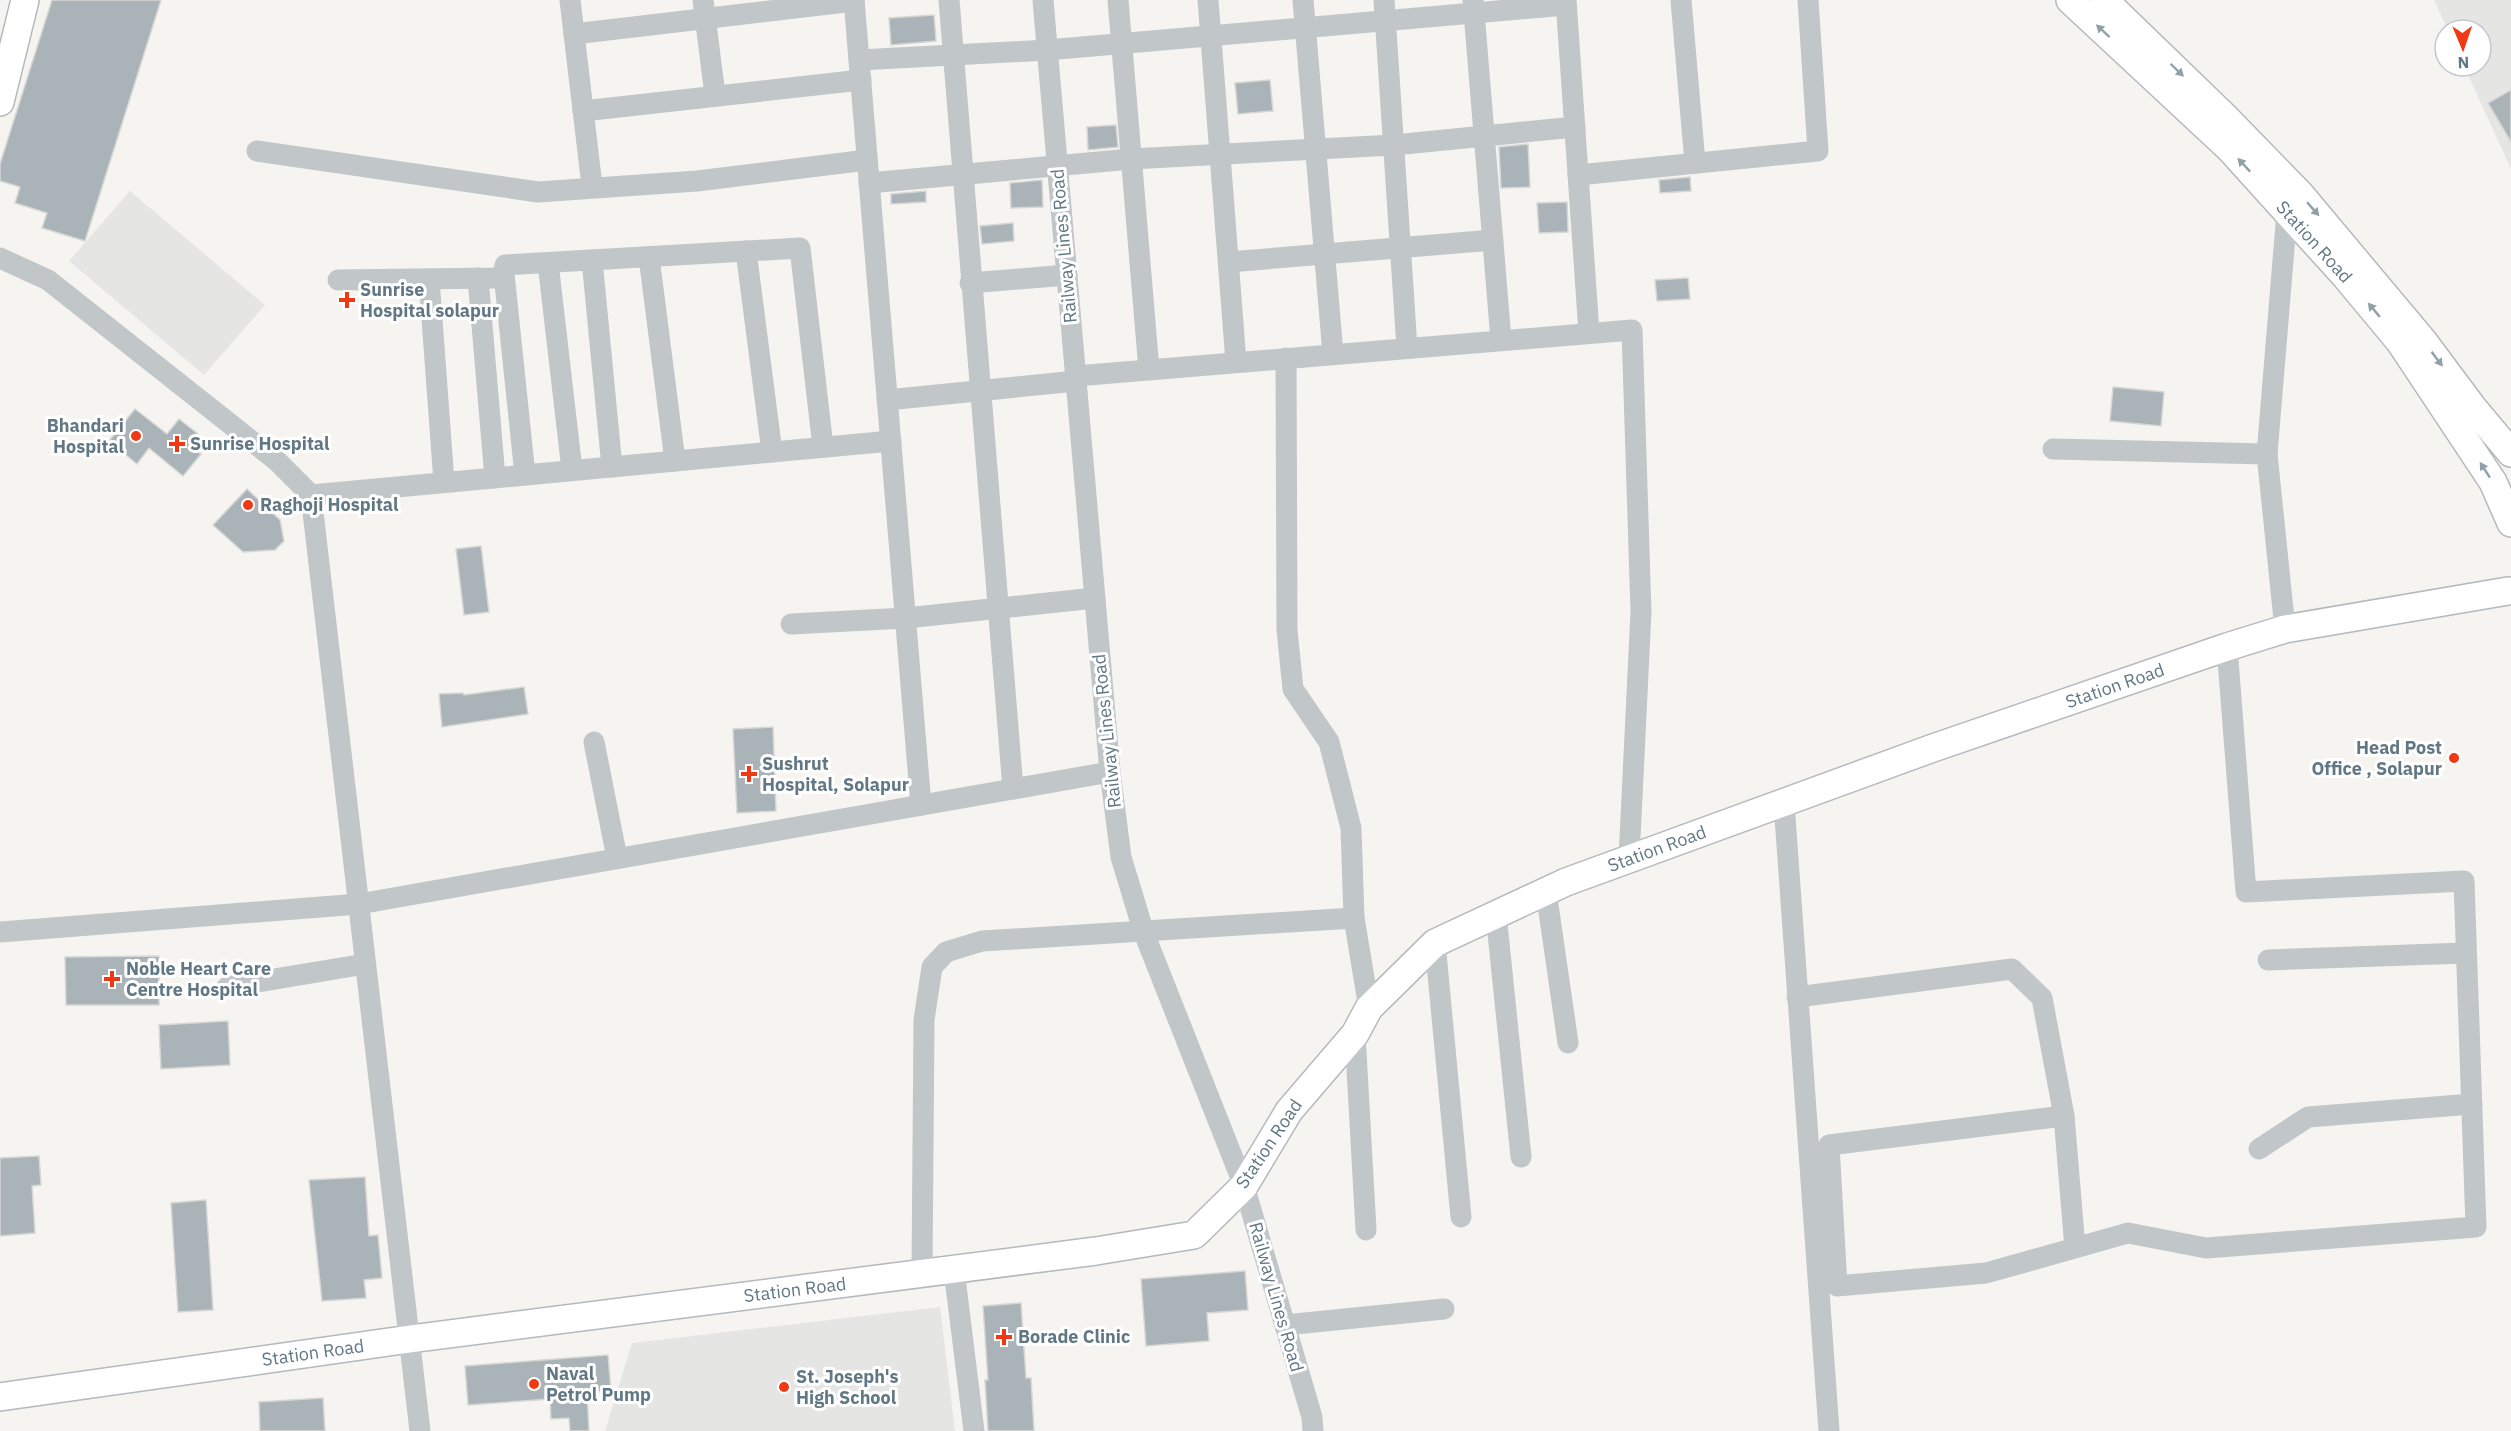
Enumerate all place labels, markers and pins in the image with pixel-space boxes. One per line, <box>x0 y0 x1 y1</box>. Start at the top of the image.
place label: Sunrise Hospital solapur <box>360 278 499 322</box>
marker: Sunrise Hospital solapur <box>338 291 356 309</box>
place label: Bhandari Hospital <box>47 414 125 458</box>
marker: Bhandari Hospital <box>129 429 143 443</box>
place label: Sunrise Hospital <box>190 432 330 455</box>
marker: Sunrise Hospital <box>168 435 186 453</box>
place label: Raghoji Hospital <box>260 493 399 516</box>
marker: Raghoji Hospital <box>241 498 255 512</box>
place label: Head Post Office , Solapur <box>2312 736 2442 780</box>
marker: Head Post Office , Solapur <box>2447 751 2461 765</box>
place label: Sushrut Hospital, Solapur <box>762 752 909 796</box>
marker: Sushrut Hospital, Solapur <box>740 765 758 783</box>
place label: Noble Heart Care Centre Hospital <box>126 957 271 1001</box>
marker: Noble Heart Care Centre Hospital <box>103 970 121 988</box>
place label: Borade Clinic <box>1018 1325 1130 1348</box>
marker: Borade Clinic <box>995 1328 1013 1346</box>
place label: Naval Petrol Pump <box>546 1362 651 1406</box>
place label: St. Joseph's High School <box>796 1365 899 1409</box>
marker: Naval Petrol Pump <box>527 1377 541 1391</box>
marker: St. Joseph's High School <box>777 1380 791 1394</box>

